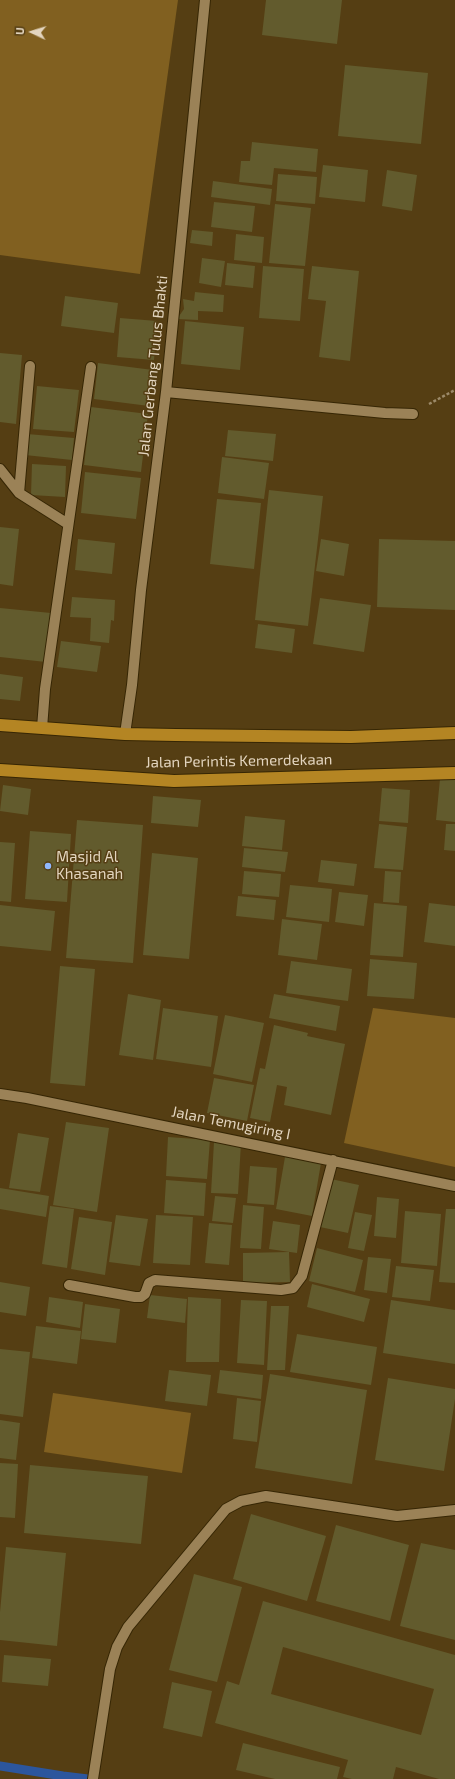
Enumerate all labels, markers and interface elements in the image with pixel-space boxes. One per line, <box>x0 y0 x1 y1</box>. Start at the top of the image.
north arrow <box>12 12 52 52</box>
text: U <box>13 27 26 35</box>
street label: Jalan Gerbang Tulus Bhakti <box>135 275 171 457</box>
street label: Jalan Perintis Kemerdekaan <box>145 750 333 772</box>
place label: Masjid Al Khasanah <box>56 848 123 883</box>
marker: Masjid Al Khasanah <box>43 861 53 871</box>
street label: Jalan Temugiring I <box>170 1103 292 1143</box>

